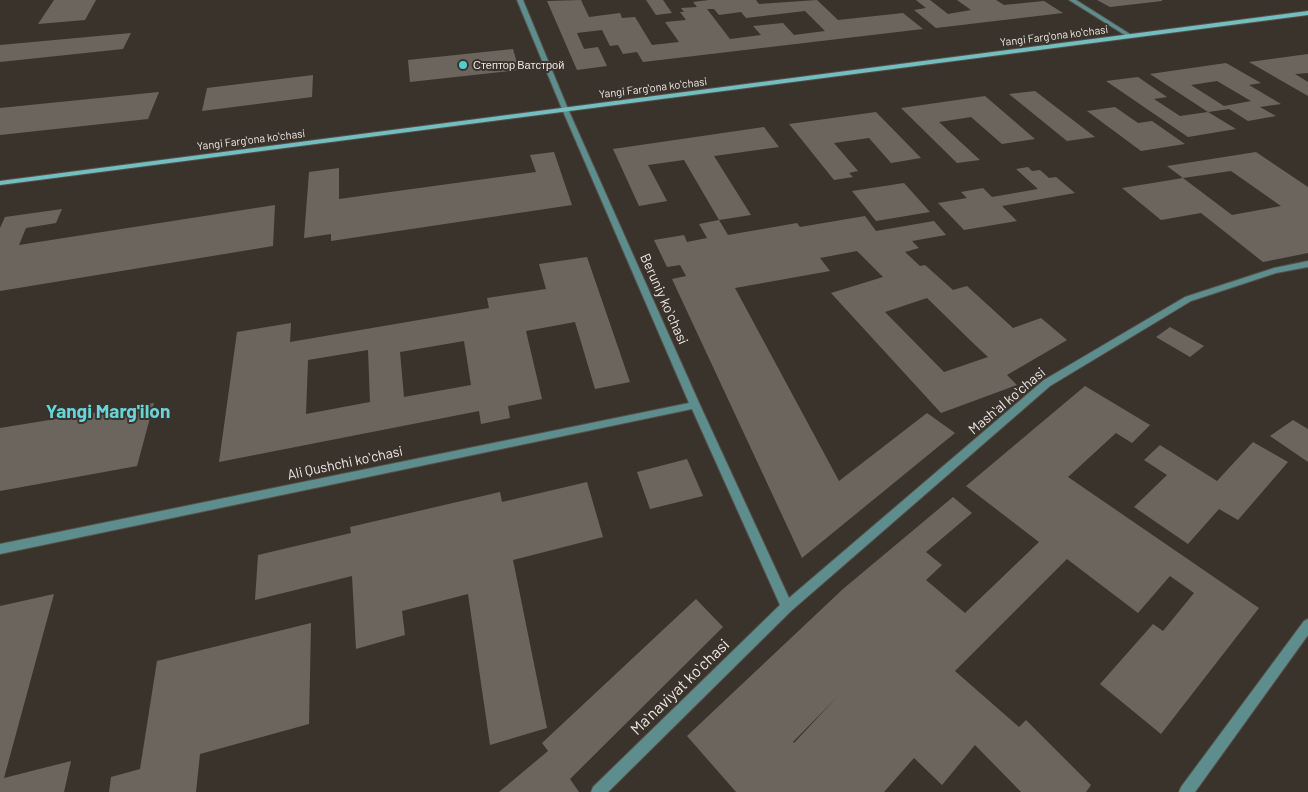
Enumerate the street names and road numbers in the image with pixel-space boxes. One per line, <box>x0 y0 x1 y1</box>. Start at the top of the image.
street label: Yangi Fargʻona koʻchasi <box>999 23 1109 49</box>
street label: Yangi Fargʻona koʻchasi <box>598 75 708 101</box>
street label: Yangi Fargʻona koʻchasi <box>196 127 306 153</box>
street label: Beruniy koʻchasi <box>636 251 692 347</box>
street label: Mashʻal koʻchasi <box>965 364 1049 438</box>
street label: Ali Qushchi koʻchasi <box>286 443 404 483</box>
street label: Maʻnaviyat koʻchasi <box>627 635 733 739</box>

